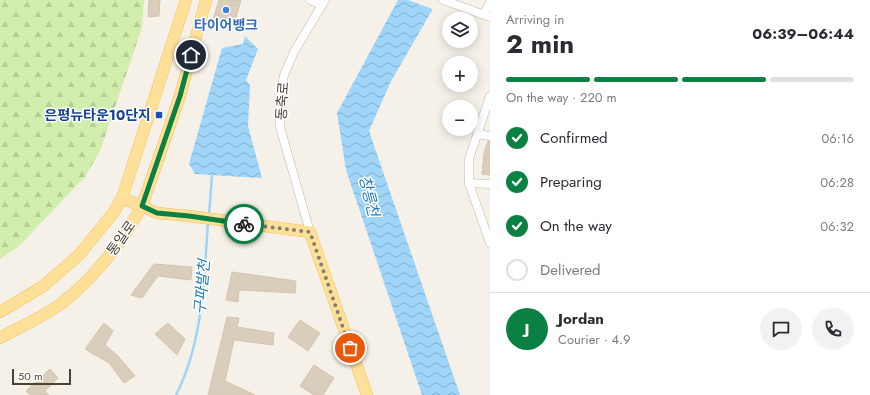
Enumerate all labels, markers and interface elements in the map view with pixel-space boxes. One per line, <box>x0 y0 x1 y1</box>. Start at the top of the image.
marker: 타이어뱅크 <box>221 5 231 15</box>
text: Arriving in <box>506 10 564 29</box>
map controls <box>442 12 478 136</box>
button: layers <box>442 12 478 48</box>
place label: 타이어뱅크 <box>194 15 258 35</box>
text: 06:39–06:44 <box>752 23 854 45</box>
text: 2 min <box>506 25 574 63</box>
pin <box>174 38 208 72</box>
icon: home <box>180 44 202 66</box>
button: + <box>442 56 478 92</box>
street label: 동축로 <box>271 81 293 121</box>
text: On the way · 220 m <box>506 88 617 107</box>
button: − <box>442 100 478 136</box>
place label: 은평뉴타운10단지 <box>44 105 151 125</box>
marker: 은평뉴타운10단지 <box>154 110 164 120</box>
icon: check <box>506 127 528 149</box>
text: Confirmed <box>540 127 608 149</box>
text: 06:16 <box>821 129 854 148</box>
icon: check <box>506 171 528 193</box>
text: Preparing <box>540 171 602 193</box>
water label: 창릉천 <box>353 173 385 221</box>
text: 06:28 <box>820 173 854 192</box>
courier <box>224 204 264 244</box>
icon: bike <box>233 213 255 235</box>
icon: check <box>506 215 528 237</box>
text: On the way <box>540 215 612 237</box>
street label: 통일로 <box>102 216 140 260</box>
text: 06:32 <box>820 217 854 236</box>
water label: 구파발천 <box>189 256 216 315</box>
text: Delivered <box>540 259 601 281</box>
text: Jordan <box>558 308 604 330</box>
button: chat <box>760 308 802 350</box>
button: phone <box>812 308 854 350</box>
text: J <box>525 318 529 340</box>
text: Courier · 4.9 <box>558 330 631 349</box>
pin <box>333 331 367 365</box>
icon: bag <box>339 337 361 359</box>
scale bar <box>12 367 71 386</box>
text: 50 m <box>18 368 43 384</box>

